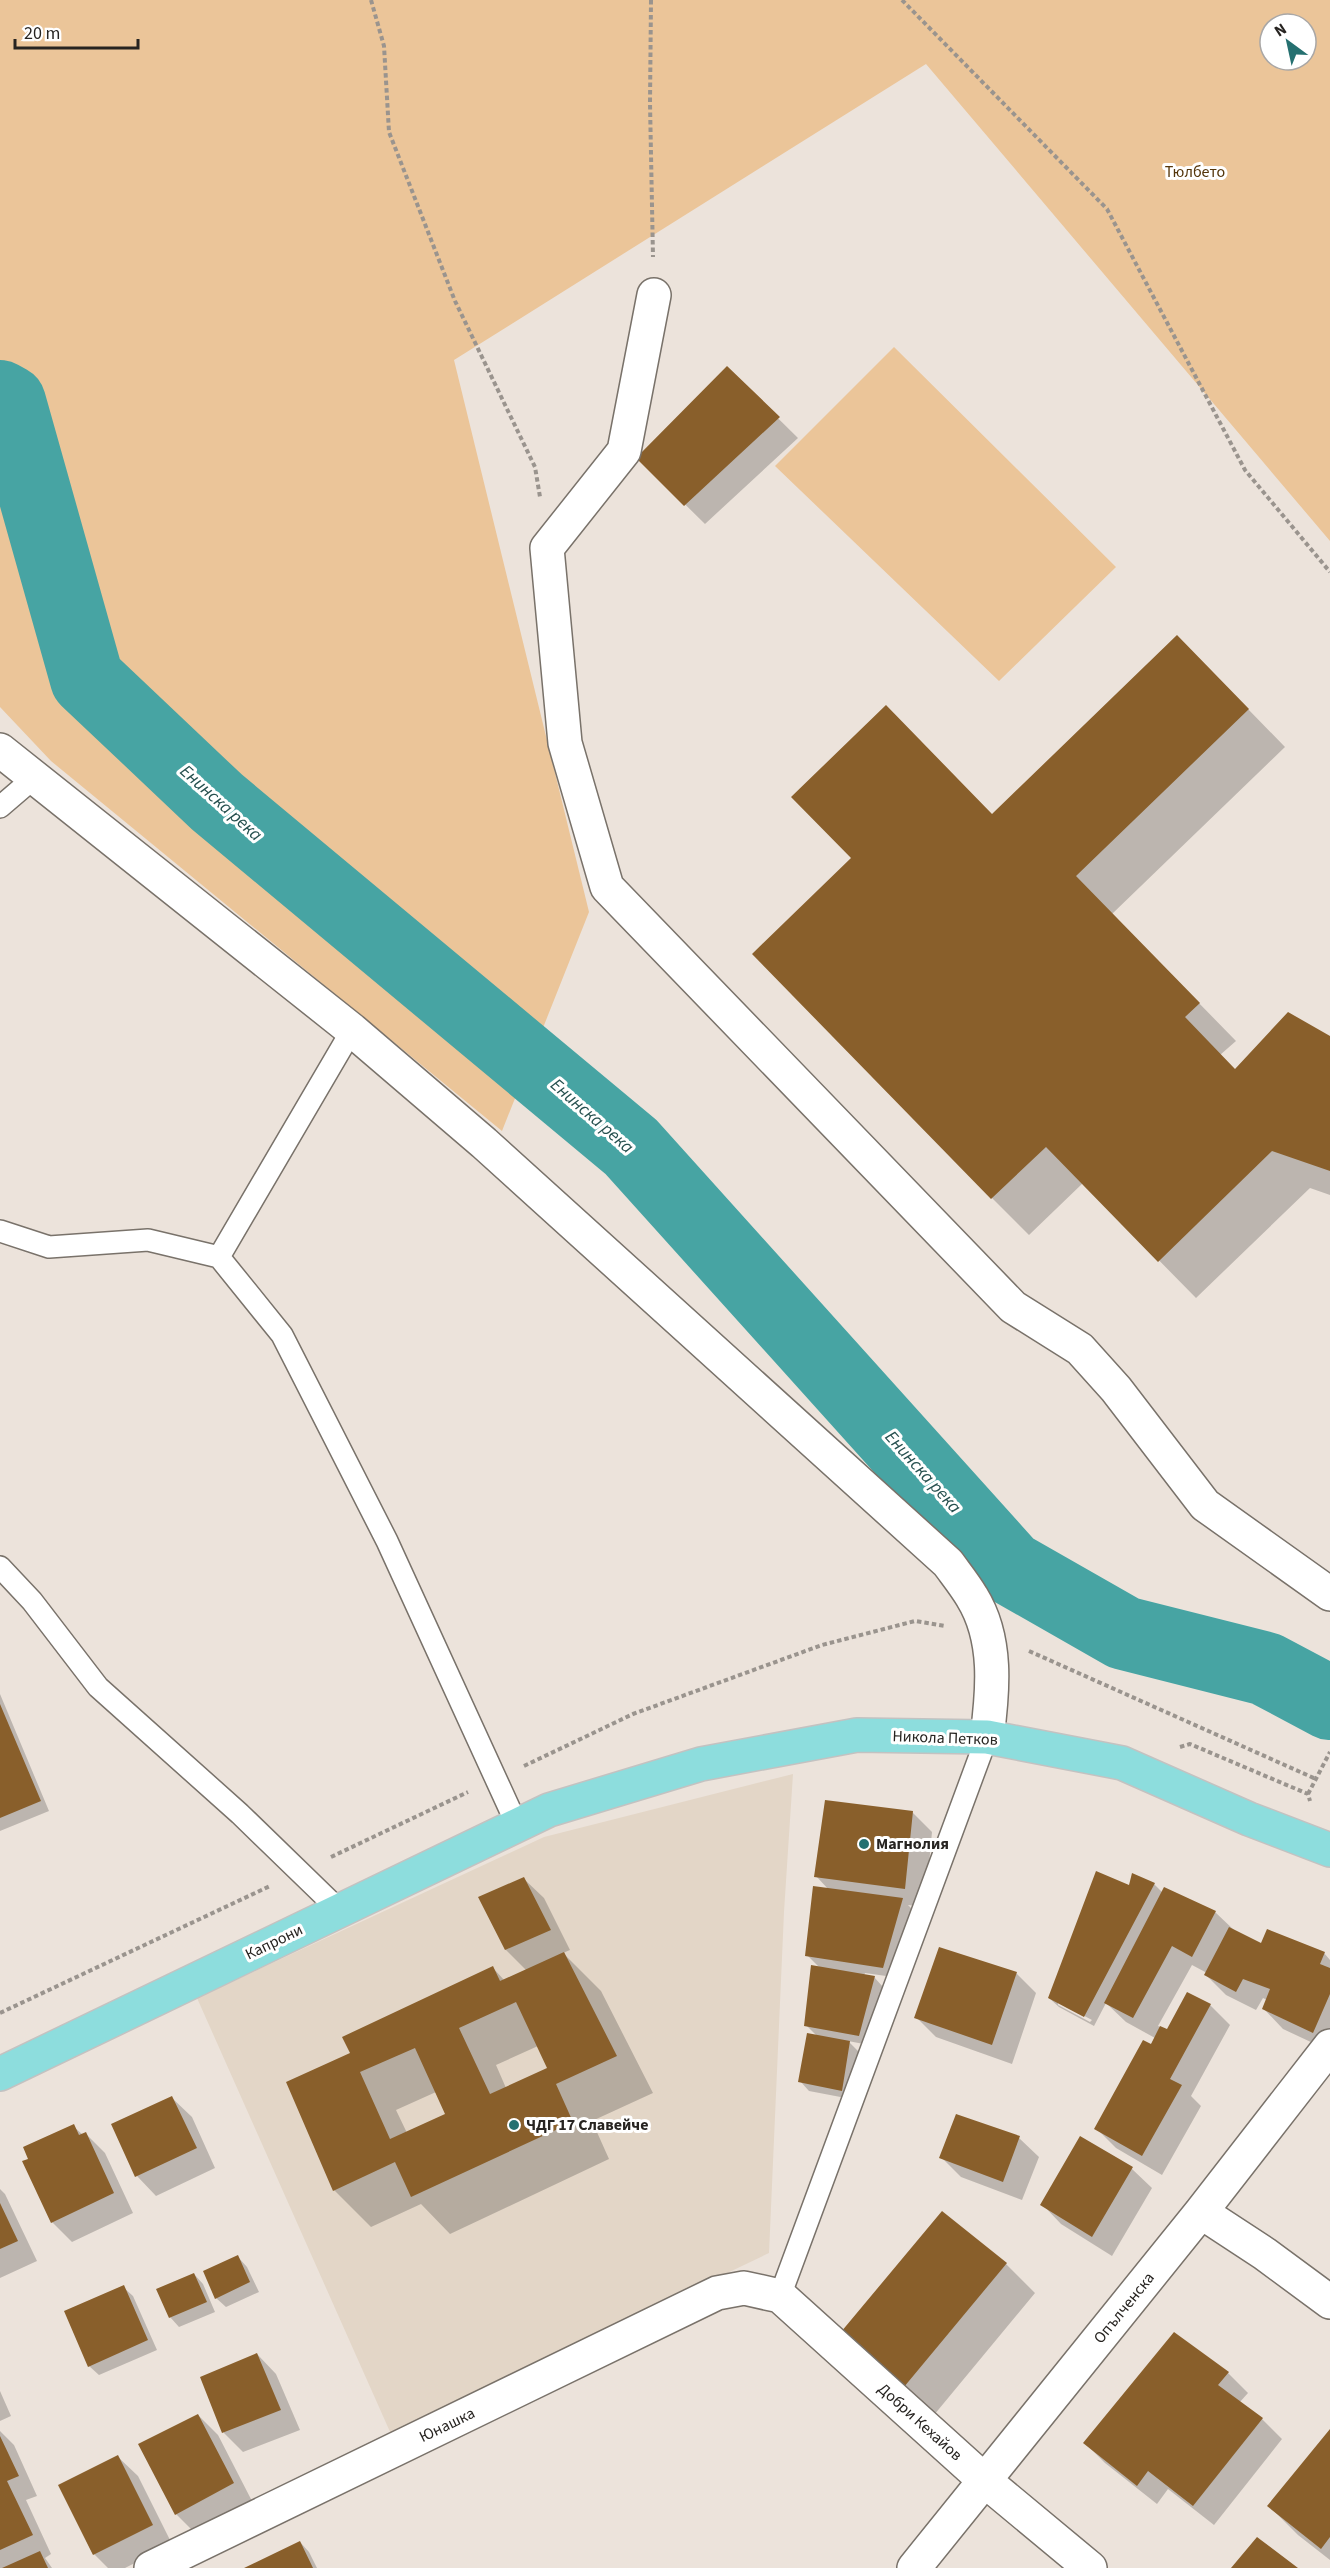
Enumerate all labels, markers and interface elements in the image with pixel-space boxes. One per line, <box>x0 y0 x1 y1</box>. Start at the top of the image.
scale bar <box>15 12 138 50</box>
north arrow <box>1258 12 1318 72</box>
text: N <box>1270 18 1291 42</box>
text: 20 m <box>24 21 60 46</box>
park label: Тюлбето <box>1165 161 1225 183</box>
water label: Енинска река <box>174 759 268 847</box>
water label: Енинска река <box>545 1073 639 1160</box>
water label: Енинска река <box>879 1425 967 1519</box>
street label: Никола Петков <box>892 1725 998 1751</box>
place label: Магнолия <box>876 1833 949 1855</box>
marker: Магнолия <box>857 1837 871 1851</box>
street label: Капрони <box>241 1919 307 1965</box>
place label: ЧДГ 17 Славейче <box>526 2114 648 2136</box>
marker: ЧДГ 17 Славейче <box>507 2118 521 2132</box>
street label: Опълченска <box>1088 2268 1160 2348</box>
street label: Добри Кехайов <box>873 2378 967 2466</box>
street label: Юнашка <box>415 2402 479 2448</box>

